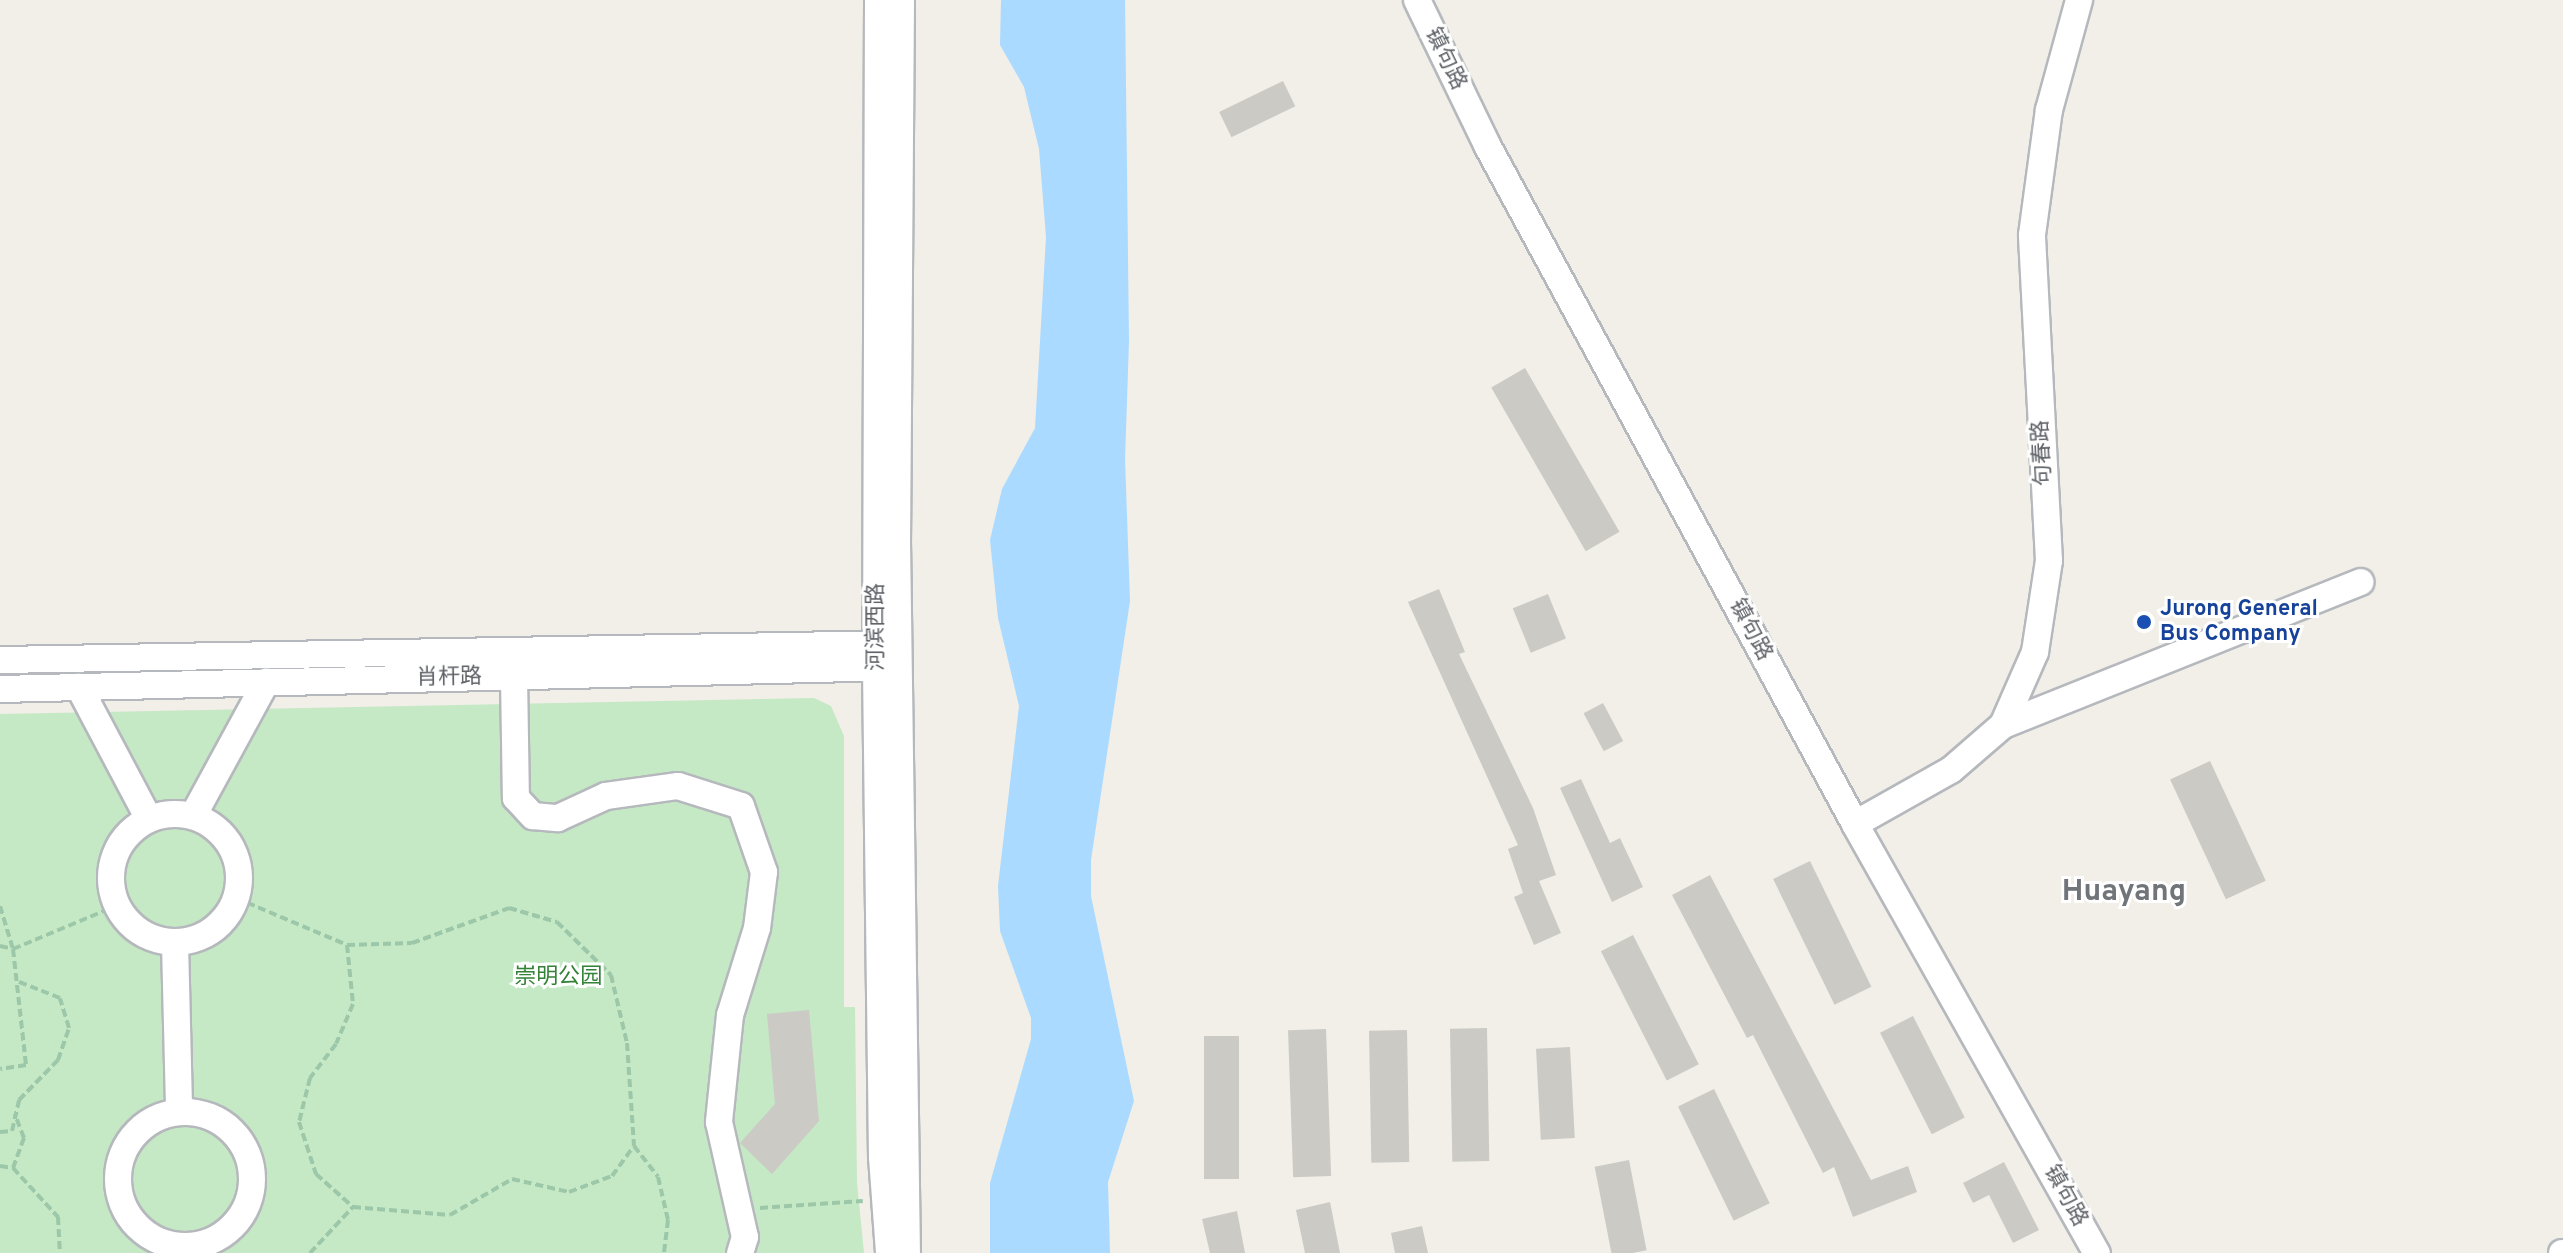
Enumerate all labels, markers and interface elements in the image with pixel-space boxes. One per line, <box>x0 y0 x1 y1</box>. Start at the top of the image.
street label: 镇句路 <box>1419 24 1471 94</box>
street label: 句春路 <box>2028 419 2058 487</box>
street label: 河滨西路 <box>864 583 890 671</box>
street label: 镇句路 <box>1723 595 1777 665</box>
place label: Jurong General Bus Company <box>2160 596 2318 648</box>
marker: Jurong General Bus Company <box>2135 613 2153 631</box>
street label: 肖杆路 <box>416 664 482 692</box>
district label: Huayang <box>2062 875 2186 911</box>
park label: 崇明公园 <box>514 965 602 991</box>
street label: 镇句路 <box>2037 1161 2093 1231</box>

